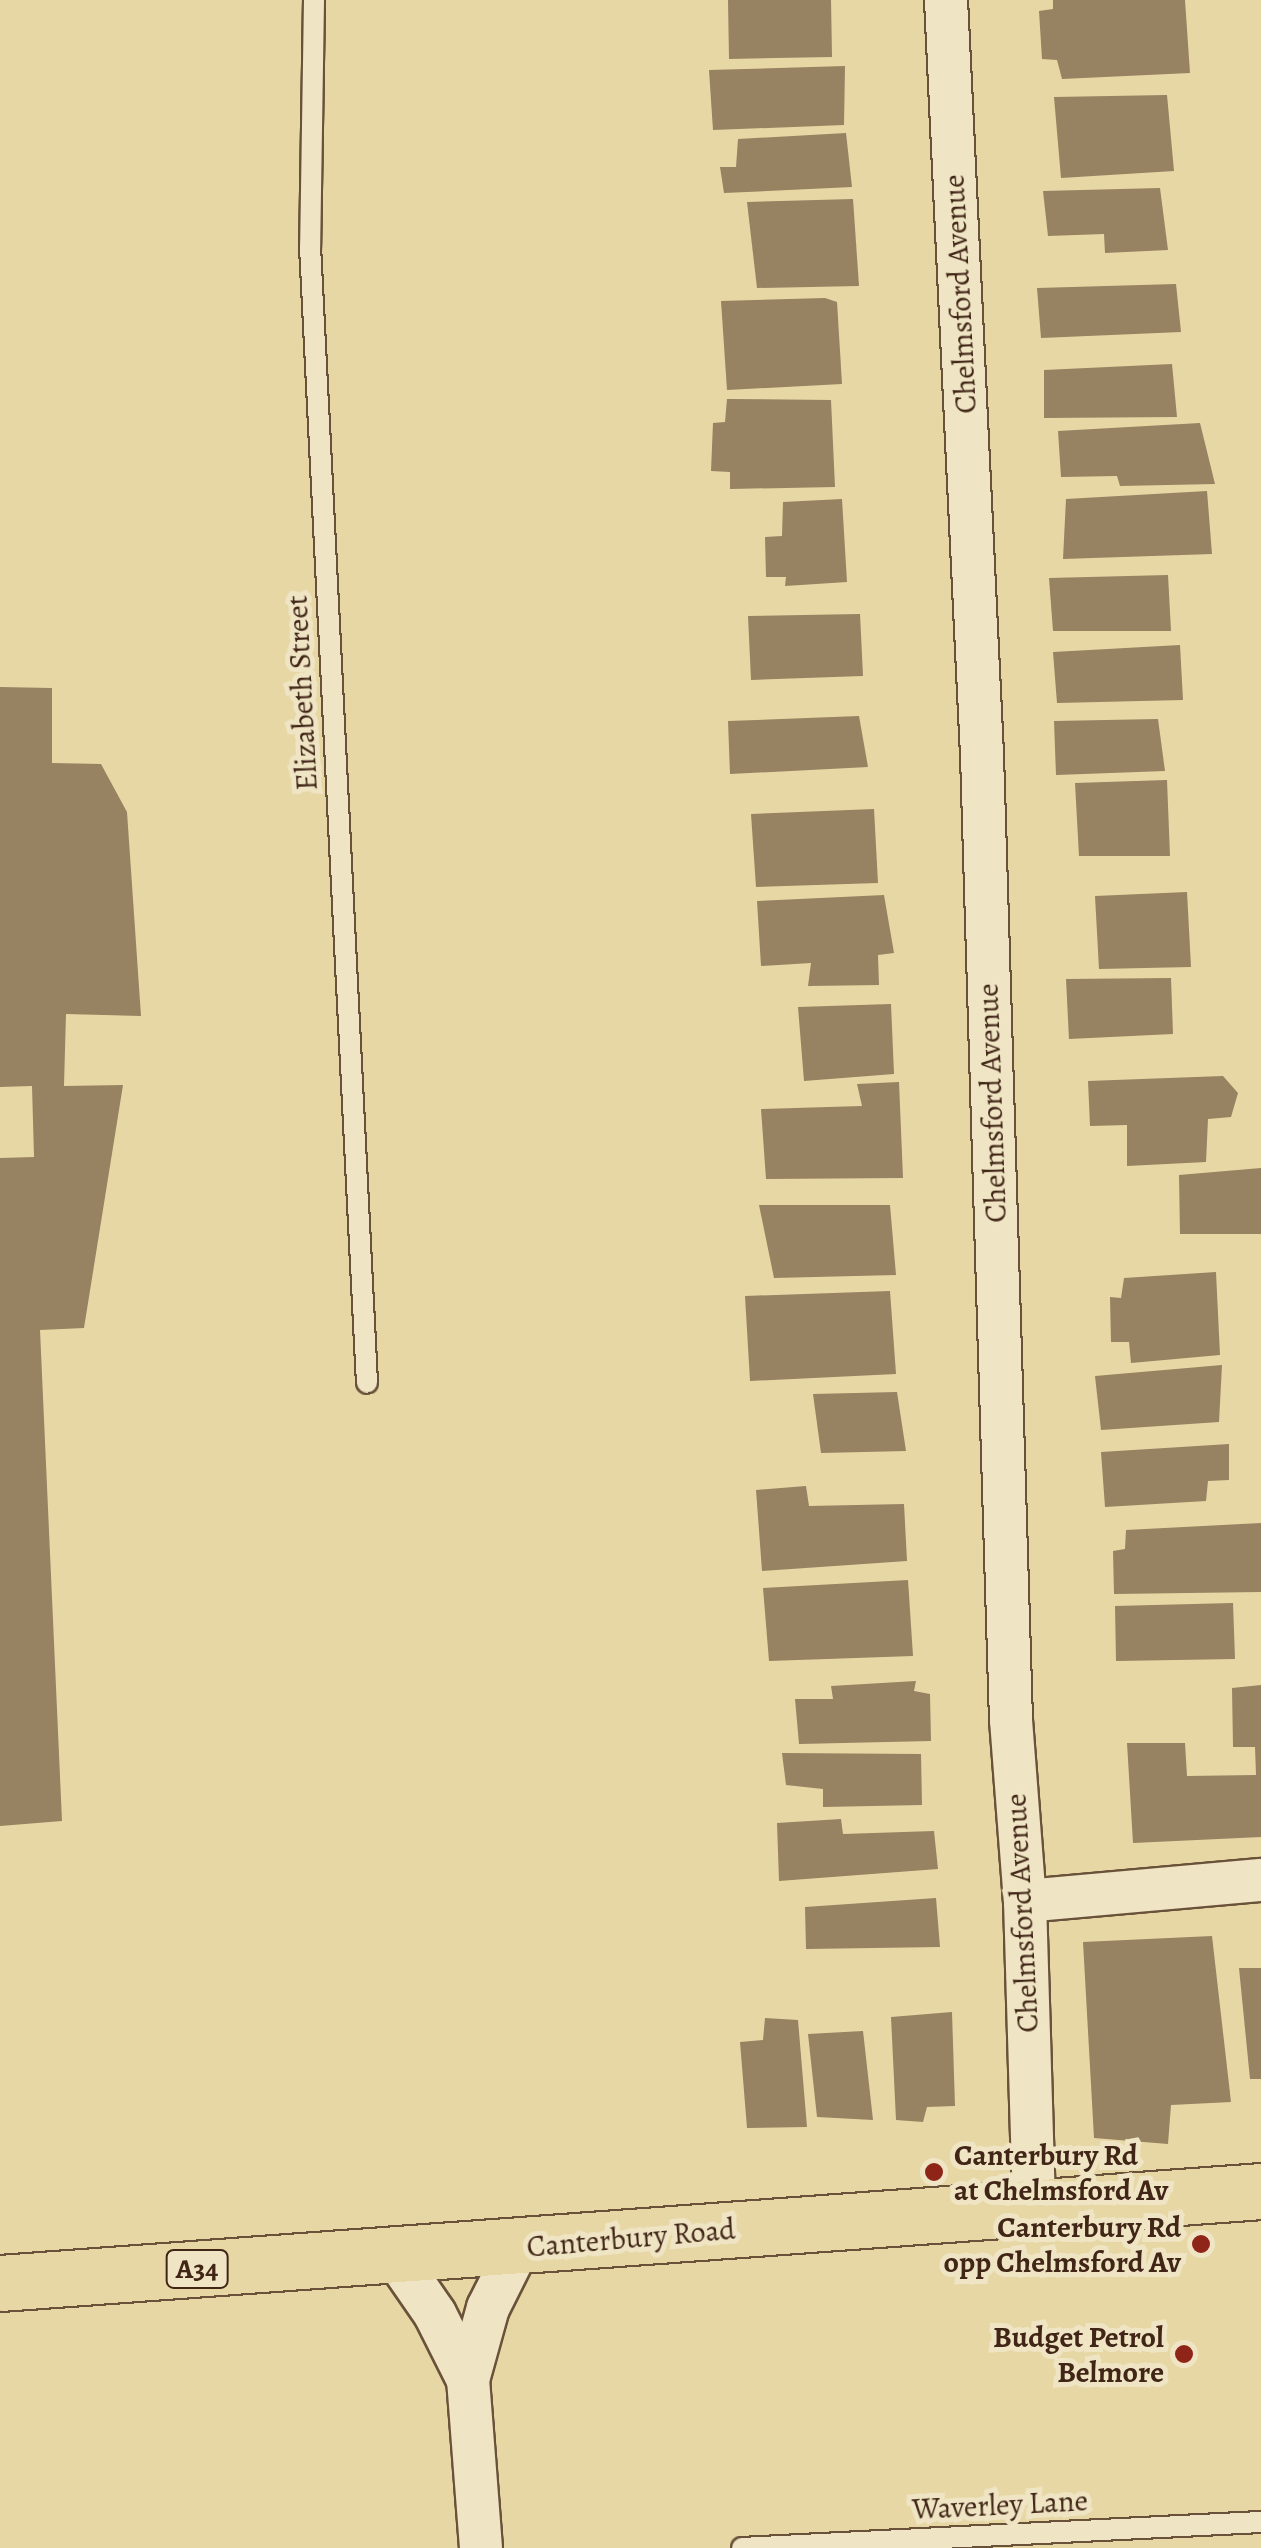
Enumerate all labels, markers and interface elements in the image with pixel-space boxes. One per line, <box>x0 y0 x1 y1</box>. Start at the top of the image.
street label: Chelmsford Avenue <box>936 173 984 415</box>
street label: Elizabeth Street <box>279 594 325 792</box>
street label: Chelmsford Avenue <box>970 983 1014 1223</box>
street label: Chelmsford Avenue <box>998 1792 1046 2034</box>
place label: Canterbury Rd at Chelmsford Av <box>954 2137 1168 2208</box>
marker: Canterbury Rd at Chelmsford Av <box>923 2161 945 2183</box>
place label: Canterbury Rd opp Chelmsford Av <box>943 2209 1181 2280</box>
street label: Canterbury Road <box>525 2211 737 2265</box>
marker: Canterbury Rd opp Chelmsford Av <box>1190 2233 1212 2255</box>
road number: A34 <box>164 2246 230 2292</box>
place label: Budget Petrol Belmore <box>993 2319 1164 2390</box>
marker: Budget Petrol Belmore <box>1173 2343 1195 2365</box>
street label: Waverley Lane <box>911 2482 1089 2528</box>

